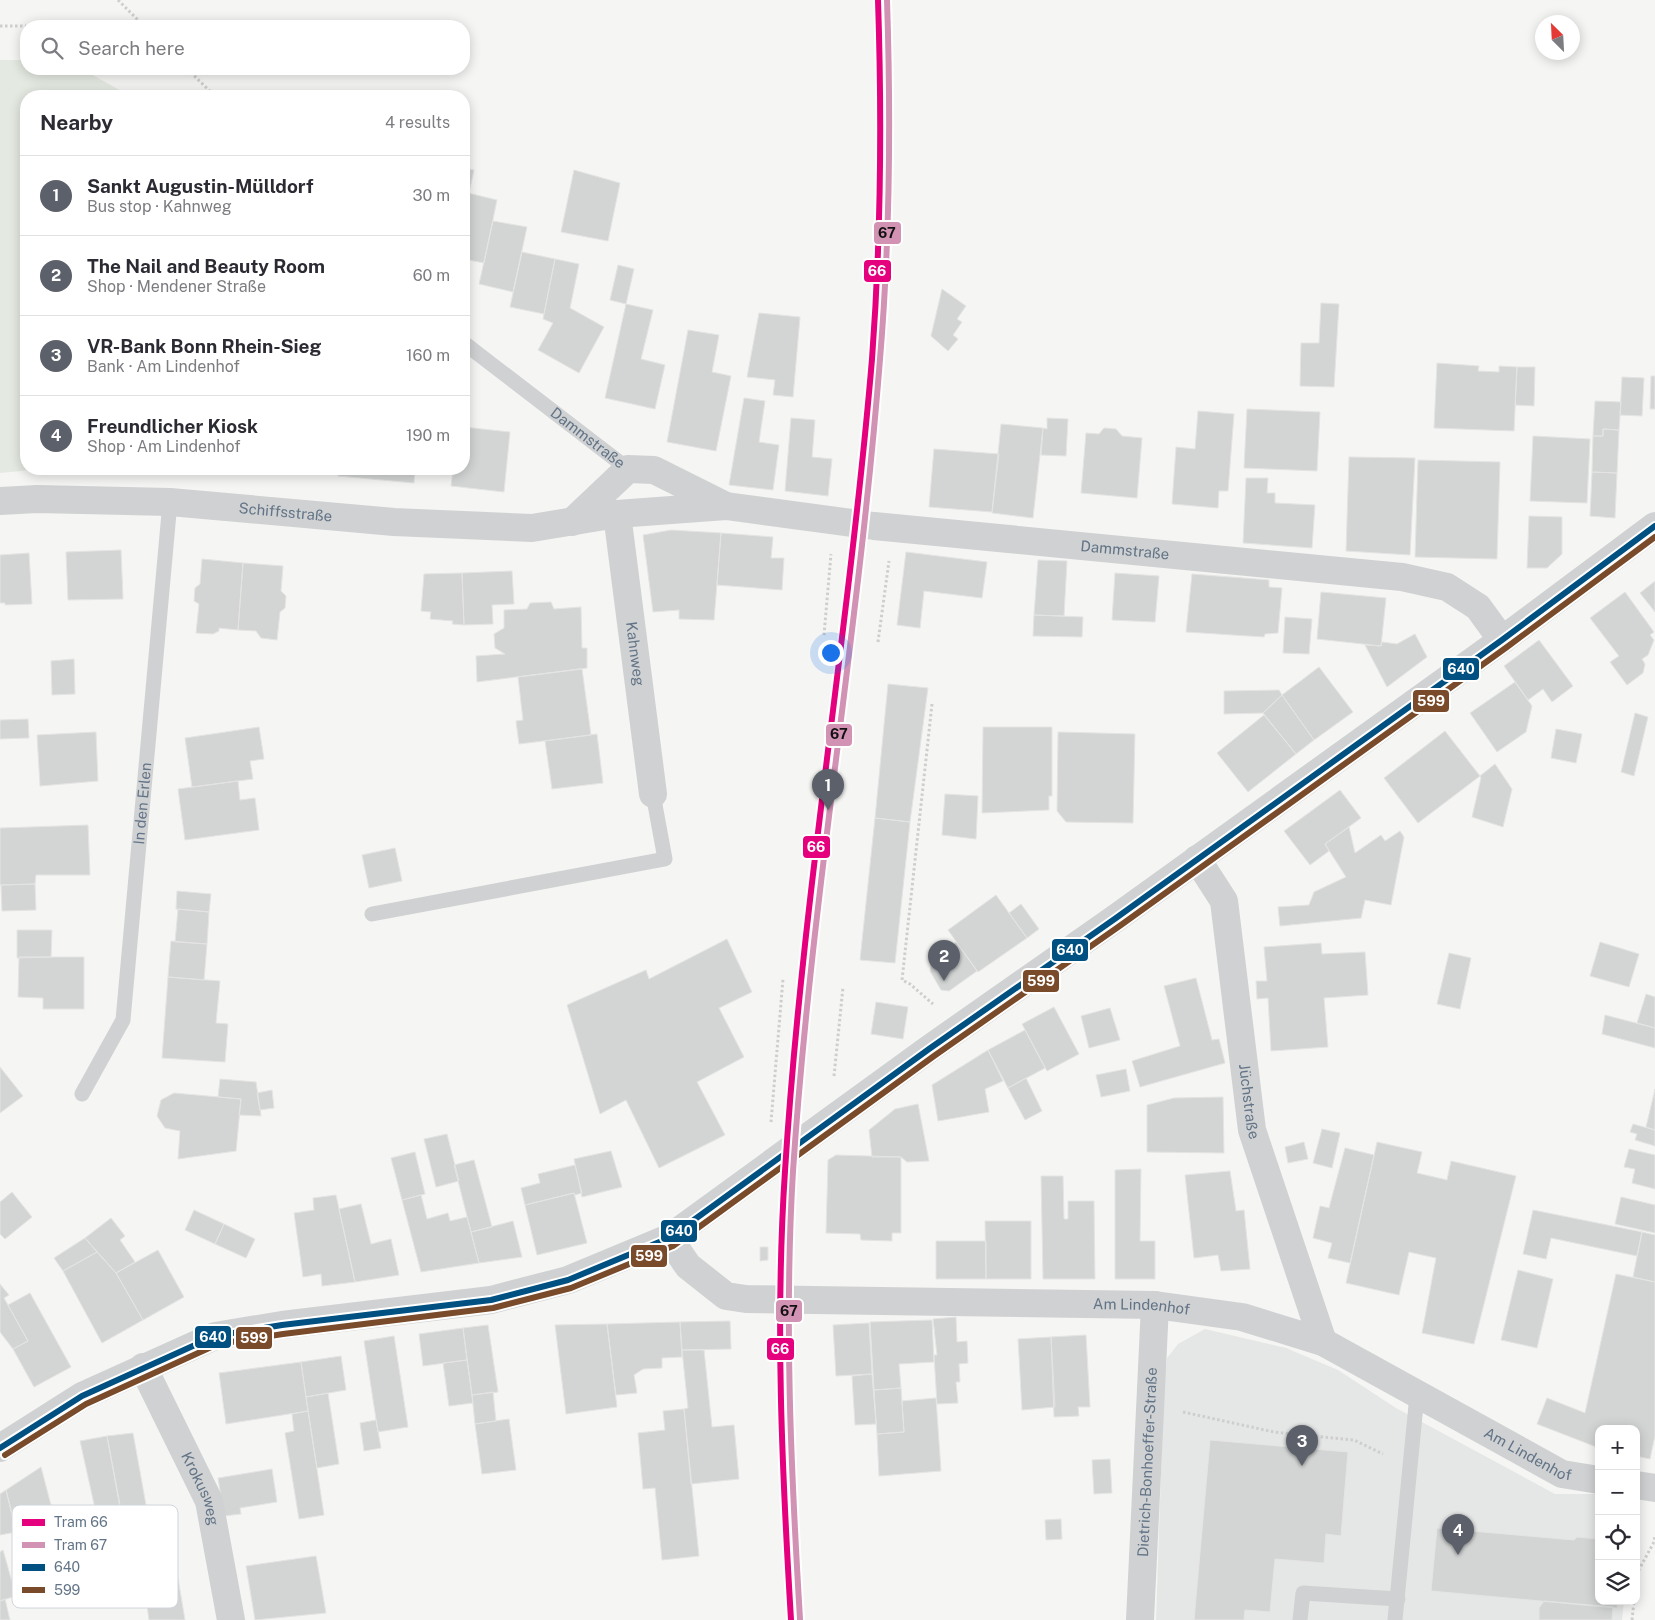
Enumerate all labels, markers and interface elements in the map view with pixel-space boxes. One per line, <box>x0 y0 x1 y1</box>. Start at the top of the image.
north arrow <box>1535 15 1580 60</box>
search box <box>20 20 470 75</box>
icon: search <box>38 34 66 62</box>
text: Search here <box>78 37 185 59</box>
text: Nearby <box>40 110 113 135</box>
text: 4 results <box>385 113 450 132</box>
text: Sankt Augustin-Mülldorf <box>87 175 314 197</box>
text: 1 <box>53 186 59 205</box>
text: 30 m <box>413 186 450 205</box>
text: Bus stop · Kahnweg <box>87 197 232 216</box>
line badge: 67 <box>873 221 902 245</box>
text: 67 <box>878 225 896 241</box>
text: The Nail and Beauty Room <box>87 255 325 277</box>
line badge: 66 <box>863 259 892 283</box>
text: 66 <box>868 263 886 279</box>
text: 2 <box>51 266 61 285</box>
text: 60 m <box>413 266 450 285</box>
text: Shop · Mendener Straße <box>87 277 266 296</box>
text: VR-Bank Bonn Rhein-Sieg <box>87 335 321 357</box>
text: 3 <box>51 346 61 365</box>
text: 160 m <box>406 346 450 365</box>
text: Bank · Am Lindenhof <box>87 357 240 376</box>
street label: Dammstraße <box>548 404 629 472</box>
text: Freundlicher Kiosk <box>87 415 258 437</box>
text: 4 <box>51 426 61 445</box>
text: 190 m <box>406 426 450 445</box>
text: Shop · Am Lindenhof <box>87 437 241 456</box>
street label: Schiffsstraße <box>238 499 333 524</box>
street label: Dammstraße <box>1080 537 1170 562</box>
street label: Kahnweg <box>623 621 648 687</box>
your location <box>818 640 844 666</box>
line badge: 640 <box>1442 657 1480 681</box>
text: 640 <box>1447 661 1475 677</box>
line badge: 599 <box>1412 689 1450 713</box>
text: 599 <box>1417 693 1445 709</box>
line badge: 67 <box>825 723 853 747</box>
text: 67 <box>830 726 848 742</box>
street label: In den Erlen <box>130 762 154 845</box>
pin: 1 <box>812 769 844 810</box>
line badge: 66 <box>802 835 831 859</box>
text: 66 <box>807 839 825 855</box>
line badge: 640 <box>1051 938 1089 962</box>
pin: 2 <box>928 940 960 981</box>
text: 640 <box>1056 942 1084 958</box>
line badge: 599 <box>1022 969 1060 993</box>
text: 599 <box>1027 973 1055 989</box>
street label: Jüchstraße <box>1236 1063 1263 1141</box>
line badge: 640 <box>660 1219 698 1243</box>
text: 640 <box>665 1223 693 1239</box>
line badge: 599 <box>630 1244 668 1268</box>
text: 599 <box>635 1248 663 1264</box>
street label: Am Lindenhof <box>1093 1295 1191 1318</box>
line badge: 67 <box>775 1299 803 1323</box>
text: 67 <box>780 1303 798 1319</box>
line badge: 640 <box>194 1325 232 1349</box>
line badge: 599 <box>235 1326 273 1350</box>
text: 640 <box>199 1329 227 1345</box>
text: 599 <box>240 1330 268 1346</box>
line badge: 66 <box>766 1337 795 1361</box>
text: 66 <box>771 1341 789 1357</box>
street label: Dietrich-Bonhoeffer-Straße <box>1134 1367 1160 1557</box>
street label: Am Lindenhof <box>1481 1424 1573 1483</box>
pin: 3 <box>1286 1425 1318 1466</box>
map controls <box>1595 1425 1640 1605</box>
button: + <box>1595 1425 1640 1470</box>
street label: Krokusweg <box>178 1449 222 1527</box>
button: − <box>1595 1470 1640 1515</box>
legend <box>12 1505 178 1608</box>
text: Tram 66 <box>54 1514 108 1530</box>
pin: 4 <box>1442 1514 1474 1555</box>
button: locate <box>1595 1515 1640 1560</box>
text: Tram 67 <box>54 1537 107 1553</box>
text: 640 <box>54 1559 80 1575</box>
button: layers <box>1595 1560 1640 1605</box>
text: 599 <box>54 1582 81 1598</box>

